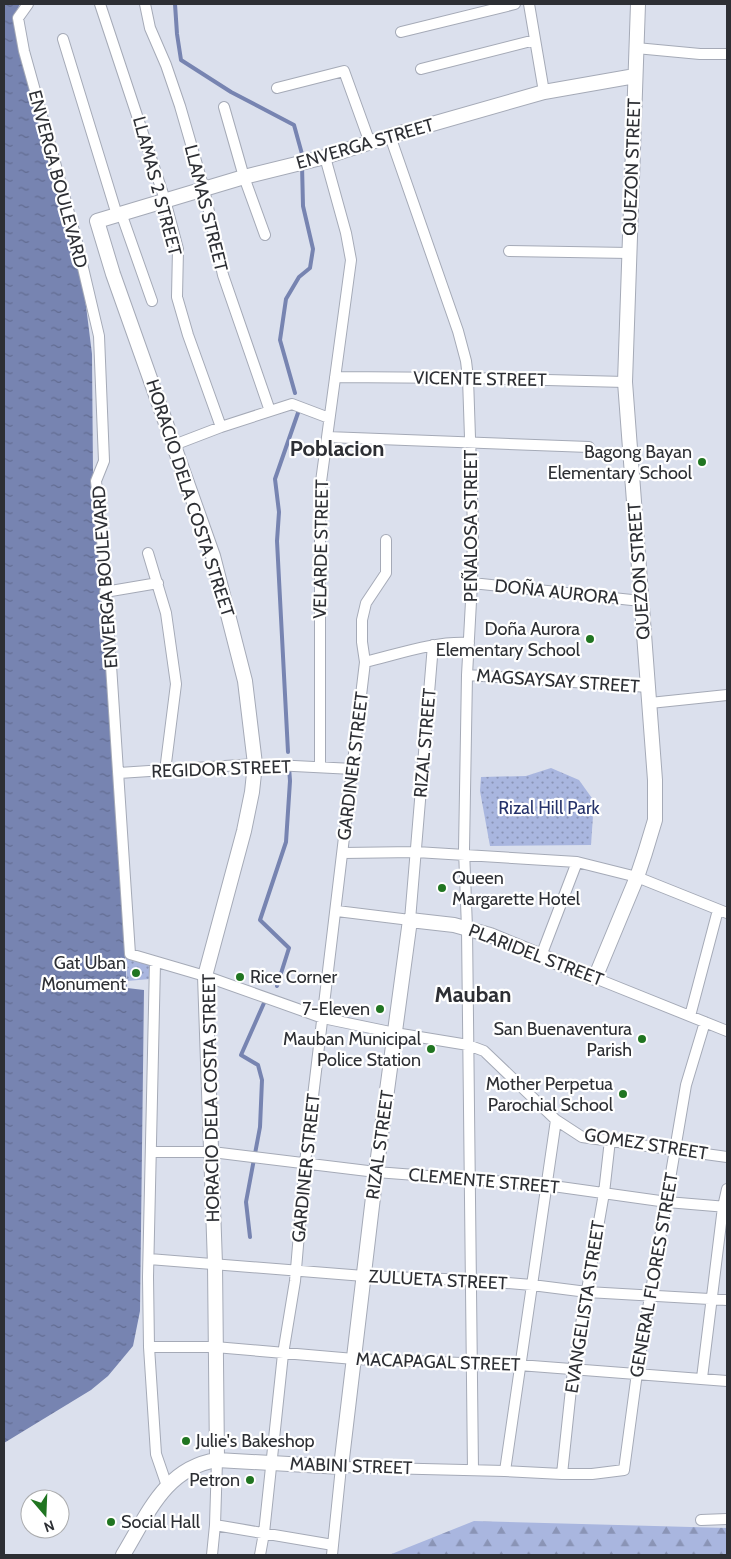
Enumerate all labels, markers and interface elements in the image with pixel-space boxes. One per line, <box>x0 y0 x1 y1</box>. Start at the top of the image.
street label: ENVERGA BOULEVARD <box>24 88 92 270</box>
street label: QUEZON STREET <box>619 98 645 236</box>
street label: LLAMAS 2 STREET <box>128 114 186 258</box>
street label: ENVERGA STREET <box>294 114 437 174</box>
street label: LLAMAS STREET <box>180 142 232 274</box>
street label: VICENTE STREET <box>413 367 547 391</box>
street label: HORACIO DELA COSTA STREET <box>141 376 239 620</box>
district label: Poblacion <box>290 435 384 462</box>
place label: Bagong Bayan Elementary School <box>548 441 693 484</box>
street label: PEÑALOSA STREET <box>460 449 482 602</box>
marker: Bagong Bayan Elementary School <box>696 456 708 468</box>
street label: VELARDE STREET <box>309 479 333 619</box>
street label: ENVERGA BOULEVARD <box>88 485 122 669</box>
street label: QUEZON STREET <box>623 501 655 640</box>
street label: DOÑA AURORA <box>494 575 620 609</box>
place label: Doña Aurora Elementary School <box>436 618 581 661</box>
marker: Doña Aurora Elementary School <box>584 633 596 645</box>
street label: MAGSAYSAY STREET <box>476 664 641 698</box>
street label: RIZAL STREET <box>409 687 441 799</box>
street label: GARDINER STREET <box>333 690 373 842</box>
street label: REGIDOR STREET <box>151 756 292 782</box>
park label: Rizal Hill Park <box>498 797 601 819</box>
place label: Queen Margarette Hotel <box>452 867 581 910</box>
marker: Queen Margarette Hotel <box>436 882 448 894</box>
street label: PLARIDEL STREET <box>466 919 607 991</box>
place label: Gat Uban Monument <box>41 952 126 995</box>
place label: Rice Corner <box>250 966 338 988</box>
marker: Gat Uban Monument <box>130 967 142 979</box>
marker: Rice Corner <box>234 971 246 983</box>
street label: HORACIO DELA COSTA STREET <box>198 973 224 1222</box>
district label: Mauban <box>435 981 511 1008</box>
place label: 7-Eleven <box>302 998 370 1020</box>
marker: 7-Eleven <box>374 1003 386 1015</box>
place label: San Buenaventura Parish <box>494 1018 632 1061</box>
place label: Mauban Municipal Police Station <box>283 1028 422 1071</box>
marker: San Buenaventura Parish <box>636 1033 648 1045</box>
marker: Mauban Municipal Police Station <box>425 1043 437 1055</box>
place label: Mother Perpetua Parochial School <box>486 1073 614 1116</box>
marker: Mother Perpetua Parochial School <box>617 1088 629 1100</box>
street label: RIZAL STREET <box>361 1089 399 1201</box>
street label: GARDINER STREET <box>287 1092 325 1244</box>
street label: GOMEZ STREET <box>583 1123 710 1165</box>
street label: CLEMENTE STREET <box>408 1163 561 1199</box>
street label: GENERAL FLORES STREET <box>625 1171 683 1379</box>
street label: EVANGELISTA STREET <box>561 1219 610 1395</box>
street label: ZULUETA STREET <box>368 1265 508 1295</box>
street label: MACAPAGAL STREET <box>355 1348 521 1376</box>
place label: Julie's Bakeshop <box>195 1430 315 1452</box>
marker: Julie's Bakeshop <box>180 1435 192 1447</box>
street label: MABINI STREET <box>289 1453 413 1479</box>
place label: Petron <box>189 1469 240 1491</box>
marker: Petron <box>244 1474 256 1486</box>
north arrow <box>20 1489 70 1539</box>
place label: Social Hall <box>121 1511 201 1533</box>
text: N <box>42 1516 57 1536</box>
marker: Social Hall <box>105 1516 117 1528</box>

